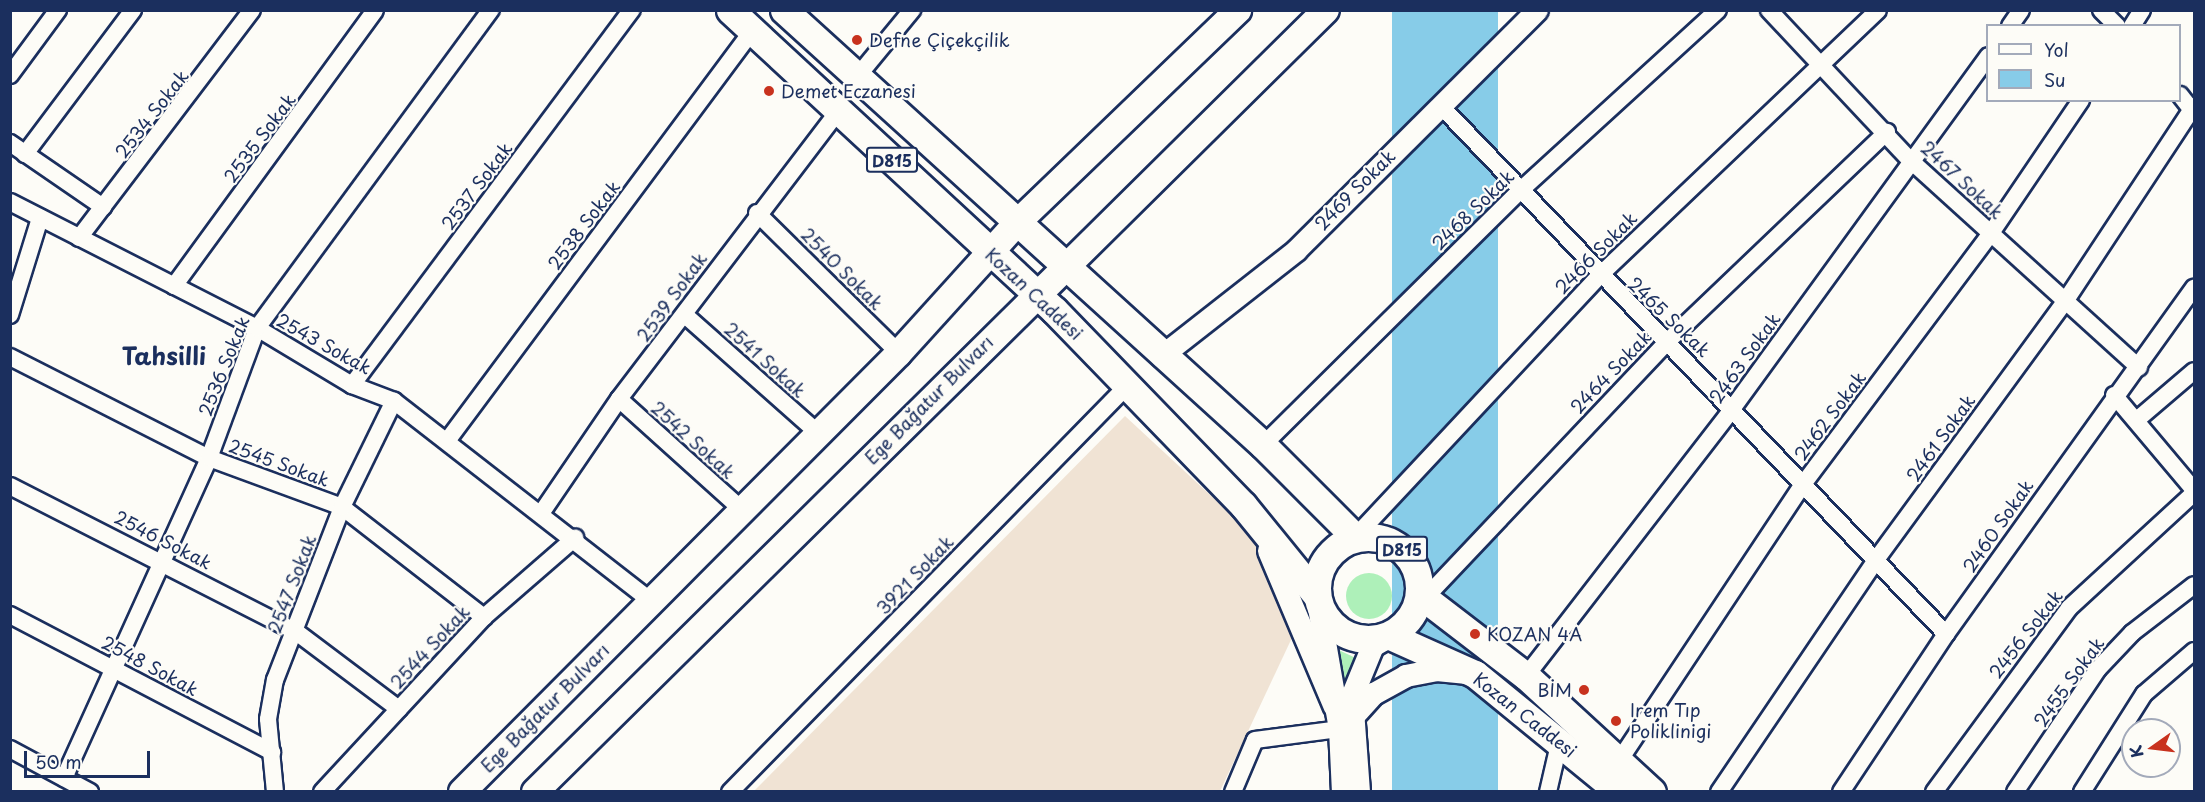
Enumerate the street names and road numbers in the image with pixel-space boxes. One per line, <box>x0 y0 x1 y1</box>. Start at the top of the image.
street label: 2534 Sokak <box>111 65 193 163</box>
street label: 2535 Sokak <box>220 89 300 187</box>
street label: 2467 Sokak <box>1916 136 2008 224</box>
street label: 2537 Sokak <box>437 138 517 234</box>
street label: 2469 Sokak <box>1310 145 1400 235</box>
road number: D815 <box>865 147 919 173</box>
street label: 2468 Sokak <box>1427 165 1519 255</box>
street label: 2538 Sokak <box>544 176 624 274</box>
street label: 2466 Sokak <box>1550 207 1642 299</box>
street label: 2540 Sokak <box>796 223 888 315</box>
street label: Kozan Caddesi <box>981 244 1087 344</box>
street label: 2539 Sokak <box>632 248 712 346</box>
street label: 2465 Sokak <box>1623 272 1715 362</box>
street label: 2463 Sokak <box>1705 308 1785 408</box>
street label: 2543 Sokak <box>272 309 376 379</box>
street label: 2536 Sokak <box>194 312 254 420</box>
street label: 2541 Sokak <box>720 318 810 402</box>
street label: 2464 Sokak <box>1566 326 1656 418</box>
street label: Ege Bağatur Bulvarı <box>860 331 998 469</box>
street label: 2462 Sokak <box>1789 367 1871 465</box>
street label: 2461 Sokak <box>1902 390 1980 486</box>
street label: 2542 Sokak <box>646 396 740 484</box>
street label: 2545 Sokak <box>225 435 333 491</box>
street label: 2460 Sokak <box>1958 475 2038 577</box>
street label: 2546 Sokak <box>110 506 216 574</box>
street label: 3921 Sokak <box>872 531 958 619</box>
street label: 2547 Sokak <box>263 532 321 636</box>
road number: D815 <box>1375 536 1429 562</box>
street label: 2456 Sokak <box>1985 585 2067 683</box>
street label: 2544 Sokak <box>386 601 474 693</box>
street label: 2548 Sokak <box>98 632 202 700</box>
street label: 2455 Sokak <box>2029 633 2109 731</box>
street label: Ege Bağatur Bulvarı <box>476 639 614 777</box>
street label: Kozan Caddesi <box>1469 668 1581 762</box>

